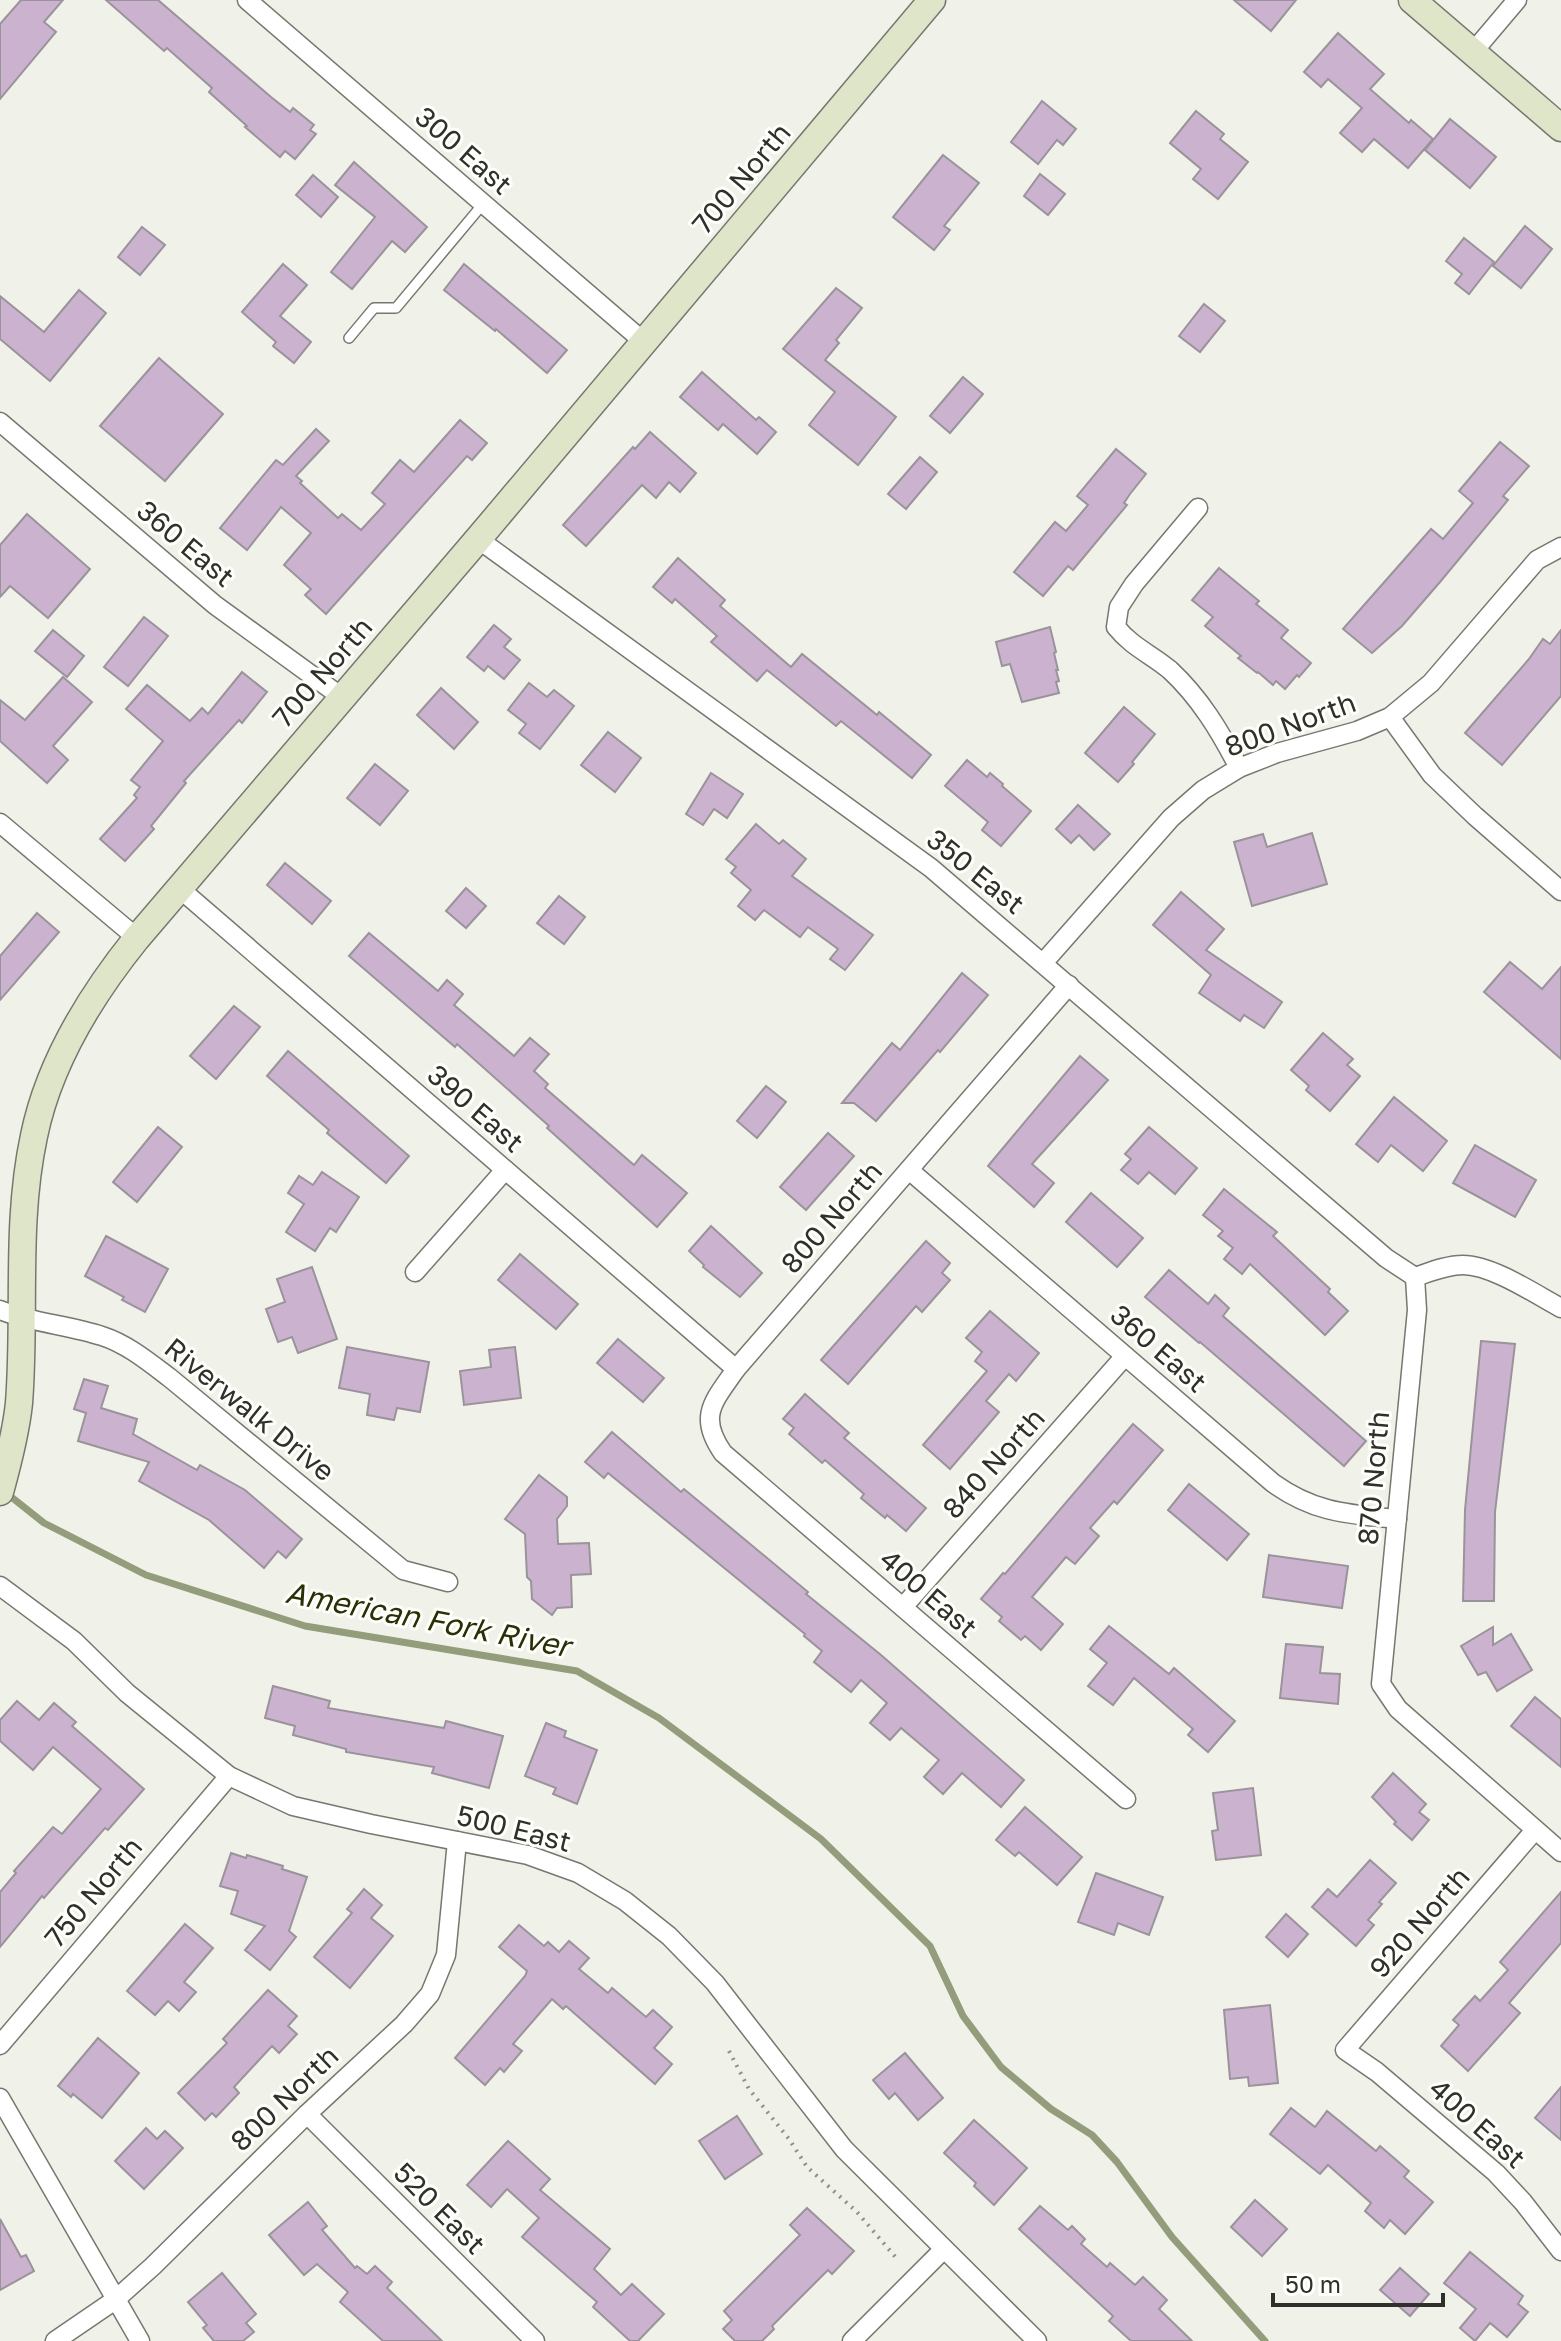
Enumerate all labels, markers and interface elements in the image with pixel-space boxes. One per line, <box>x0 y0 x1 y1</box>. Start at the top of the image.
street label: 300 East <box>409 99 519 201</box>
street label: 700 North <box>685 116 797 240</box>
street label: 360 East <box>131 493 241 593</box>
street label: 700 North <box>265 610 379 734</box>
street label: 800 North <box>1220 685 1360 763</box>
street label: 350 East <box>921 822 1031 920</box>
street label: 390 East <box>421 1057 531 1159</box>
street label: 800 North <box>774 1155 888 1279</box>
street label: 360 East <box>1104 1297 1214 1399</box>
street label: Riverwalk Drive <box>159 1331 341 1487</box>
street label: 840 North <box>935 1401 1051 1525</box>
street label: 870 North <box>1351 1410 1395 1546</box>
street label: 400 East <box>874 1542 984 1644</box>
water label: American Fork River <box>283 1574 577 1665</box>
street label: 500 East <box>453 1798 575 1858</box>
street label: 750 North <box>37 1830 149 1954</box>
street label: 920 North <box>1362 1860 1476 1984</box>
street label: 800 North <box>223 2039 345 2157</box>
street label: 400 East <box>1423 2071 1533 2175</box>
street label: 520 East <box>387 2155 493 2261</box>
scale bar <box>1273 2257 1443 2307</box>
text: 50 m <box>1285 2269 1341 2298</box>

